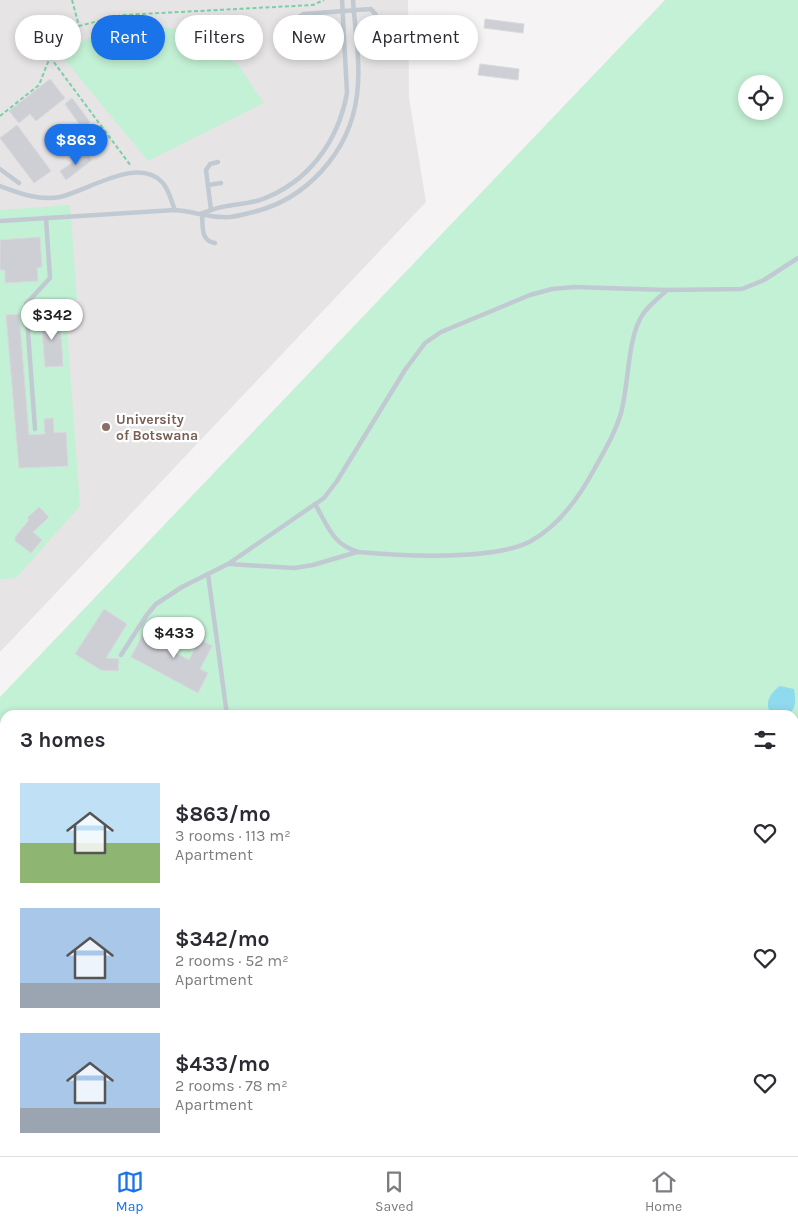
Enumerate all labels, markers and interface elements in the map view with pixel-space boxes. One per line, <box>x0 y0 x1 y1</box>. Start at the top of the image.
chip: Buy <box>15 15 81 60</box>
chip: Rent <box>91 15 165 60</box>
chip: Filters <box>175 15 263 60</box>
chip: New <box>273 15 344 60</box>
chip: Apartment <box>354 15 478 60</box>
map controls <box>738 75 783 120</box>
button: locate <box>738 75 783 120</box>
pin: $863 <box>46 124 106 166</box>
text: $863 <box>55 130 97 149</box>
pin: $342 <box>22 298 82 341</box>
text: $342 <box>32 305 72 324</box>
place label: University of Botswana <box>116 411 198 444</box>
marker: University of Botswana <box>100 421 112 433</box>
pin: $433 <box>144 616 204 659</box>
text: $433 <box>154 623 194 642</box>
icon: filters <box>751 726 779 754</box>
text: 3 homes <box>20 728 105 752</box>
text: $863/mo <box>175 802 271 826</box>
icon: home <box>60 803 120 863</box>
icon: heart <box>751 819 779 847</box>
text: 3 rooms · 113 m² <box>175 826 291 845</box>
text: Apartment <box>175 845 253 864</box>
text: $342/mo <box>175 927 269 951</box>
icon: home <box>60 928 120 988</box>
icon: heart <box>751 944 779 972</box>
text: 2 rooms · 52 m² <box>175 951 289 970</box>
text: Apartment <box>175 970 253 989</box>
text: $433/mo <box>175 1052 270 1076</box>
icon: home <box>60 1053 120 1113</box>
icon: heart <box>751 1069 779 1097</box>
text: 2 rooms · 78 m² <box>175 1076 288 1095</box>
text: Apartment <box>175 1095 253 1114</box>
tab: Map <box>116 1168 144 1215</box>
tab: Saved <box>375 1168 414 1215</box>
tab: Home <box>645 1168 682 1215</box>

